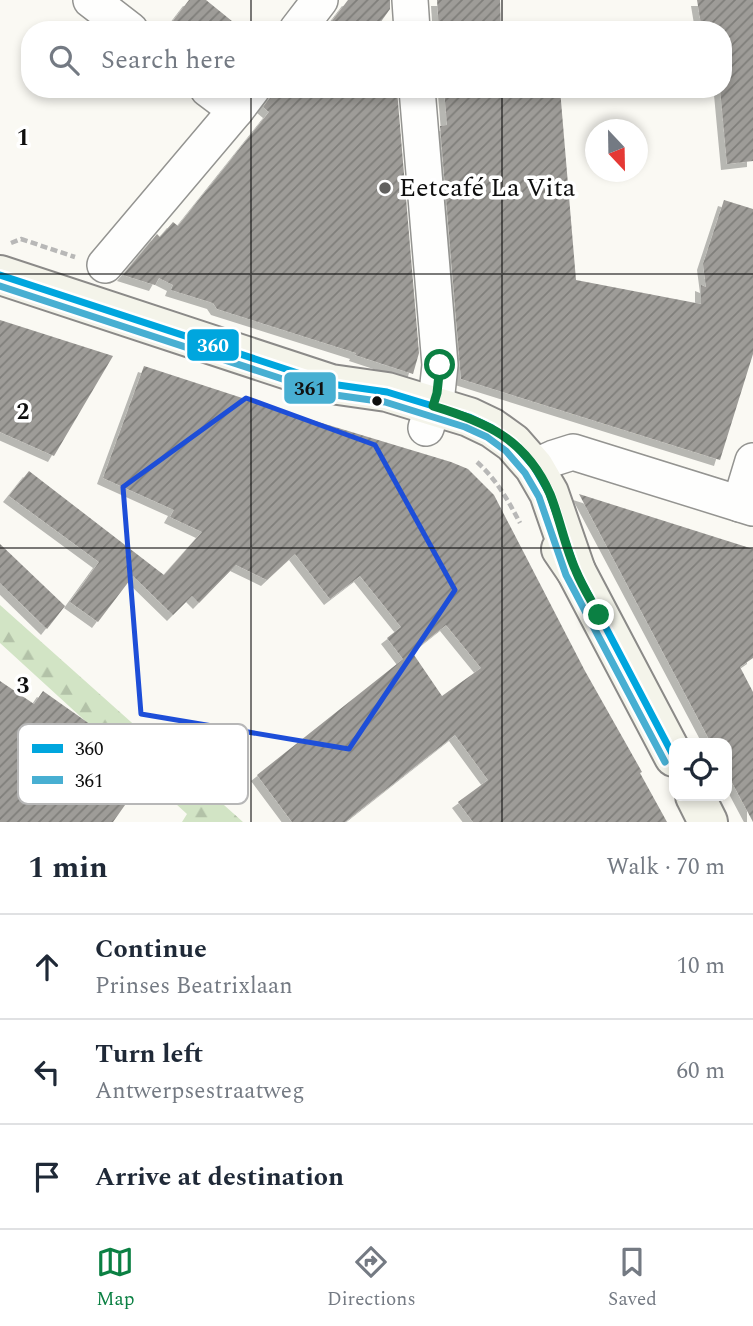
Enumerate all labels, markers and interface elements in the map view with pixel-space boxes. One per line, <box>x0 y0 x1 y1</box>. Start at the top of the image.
search box <box>21 21 732 98</box>
text: Search here <box>101 40 236 80</box>
icon: search <box>45 41 83 79</box>
north arrow <box>585 119 648 182</box>
text: 1 <box>17 121 29 156</box>
place label: Eetcafé La Vita <box>399 168 576 208</box>
marker: Eetcafé La Vita <box>377 180 393 196</box>
line badge: 360 <box>186 328 240 362</box>
text: 360 <box>197 332 229 361</box>
route start <box>424 349 455 380</box>
line badge: 361 <box>283 371 337 405</box>
text: 361 <box>294 375 326 404</box>
unlabelled marker <box>370 394 384 408</box>
text: 2 <box>17 395 30 430</box>
route end <box>583 599 614 630</box>
text: 3 <box>17 669 30 704</box>
legend <box>18 724 248 804</box>
text: 360 <box>75 735 104 764</box>
map controls <box>669 738 732 801</box>
button: locate <box>669 738 732 801</box>
text: 361 <box>75 767 104 796</box>
text: 1 min <box>28 845 108 891</box>
text: Walk · 70 m <box>606 850 725 885</box>
text: Continue <box>95 929 207 969</box>
icon: ahead <box>28 948 66 986</box>
text: 10 m <box>676 949 725 984</box>
text: Prinses Beatrixlaan <box>95 969 293 1004</box>
text: Turn left <box>95 1034 203 1074</box>
icon: left <box>28 1053 66 1091</box>
text: 60 m <box>676 1054 725 1089</box>
text: Antwerpsestraatweg <box>95 1074 305 1109</box>
text: Arrive at destination <box>95 1157 344 1197</box>
icon: arrive <box>28 1158 66 1196</box>
tab: Map <box>96 1243 135 1314</box>
tab: Directions <box>327 1243 416 1314</box>
tab: Saved <box>608 1243 657 1314</box>

